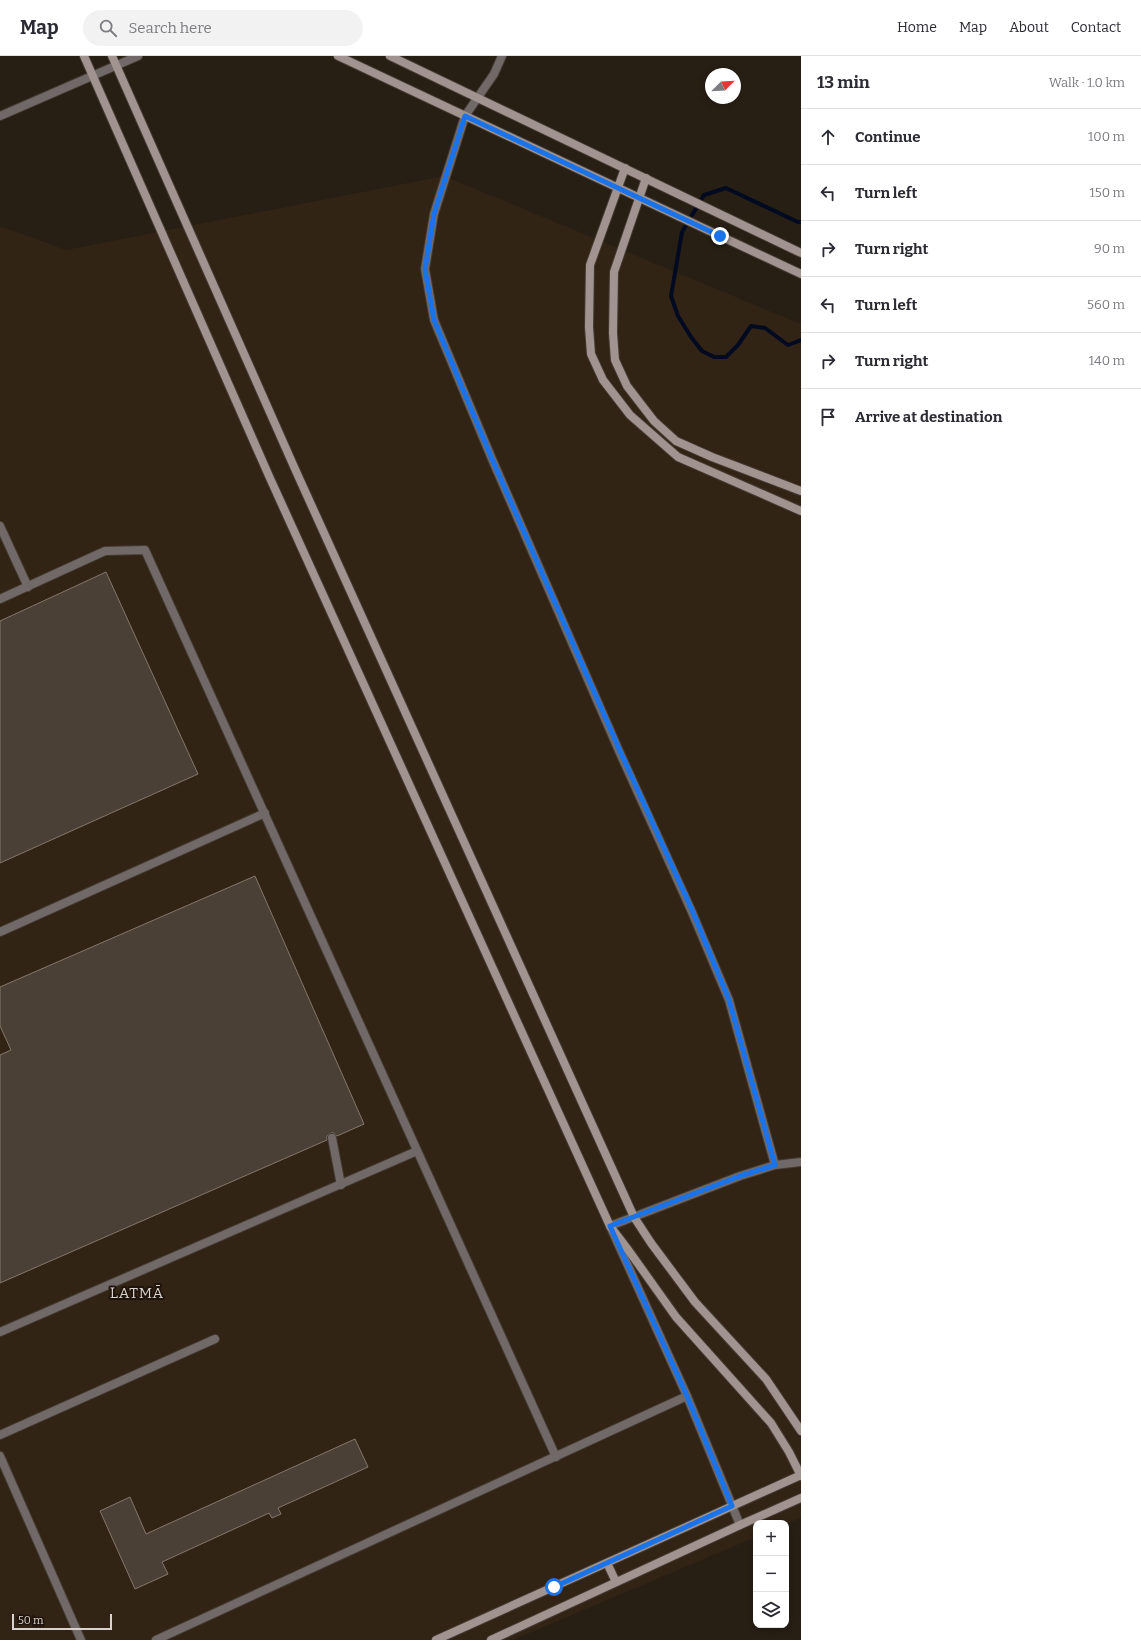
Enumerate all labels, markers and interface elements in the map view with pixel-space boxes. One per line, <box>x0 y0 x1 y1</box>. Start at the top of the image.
search box <box>83 10 363 46</box>
text: Map <box>20 16 59 39</box>
icon: search <box>97 17 119 39</box>
text: Search here <box>129 19 212 37</box>
text: Home <box>897 19 937 36</box>
text: Map <box>959 19 987 36</box>
text: About <box>1009 19 1049 36</box>
text: Contact <box>1071 19 1121 36</box>
north arrow <box>705 68 741 104</box>
text: 13 min <box>817 72 870 93</box>
text: Walk · 1.0 km <box>1049 75 1125 90</box>
icon: ahead <box>817 126 839 148</box>
text: Continue <box>855 128 921 146</box>
text: 100 m <box>1088 129 1125 144</box>
icon: left <box>817 182 839 204</box>
text: Turn left <box>855 184 917 202</box>
text: 150 m <box>1089 185 1125 200</box>
route end <box>711 227 729 245</box>
icon: right <box>817 238 839 260</box>
text: Turn right <box>855 240 928 258</box>
text: 90 m <box>1094 241 1125 256</box>
icon: left <box>817 294 839 316</box>
text: Turn left <box>855 296 917 314</box>
text: 560 m <box>1087 297 1125 312</box>
icon: right <box>817 350 839 372</box>
text: Turn right <box>855 352 928 370</box>
text: 140 m <box>1089 353 1125 368</box>
icon: arrive <box>817 406 839 428</box>
text: Arrive at destination <box>855 408 1002 426</box>
district label: LATMĀ <box>110 1284 164 1302</box>
map controls <box>753 1520 789 1628</box>
button: + <box>753 1520 789 1556</box>
button: − <box>753 1556 789 1592</box>
route start <box>545 1578 563 1596</box>
button: layers <box>753 1592 789 1628</box>
scale bar <box>12 1612 112 1631</box>
text: 50 m <box>18 1614 44 1627</box>

